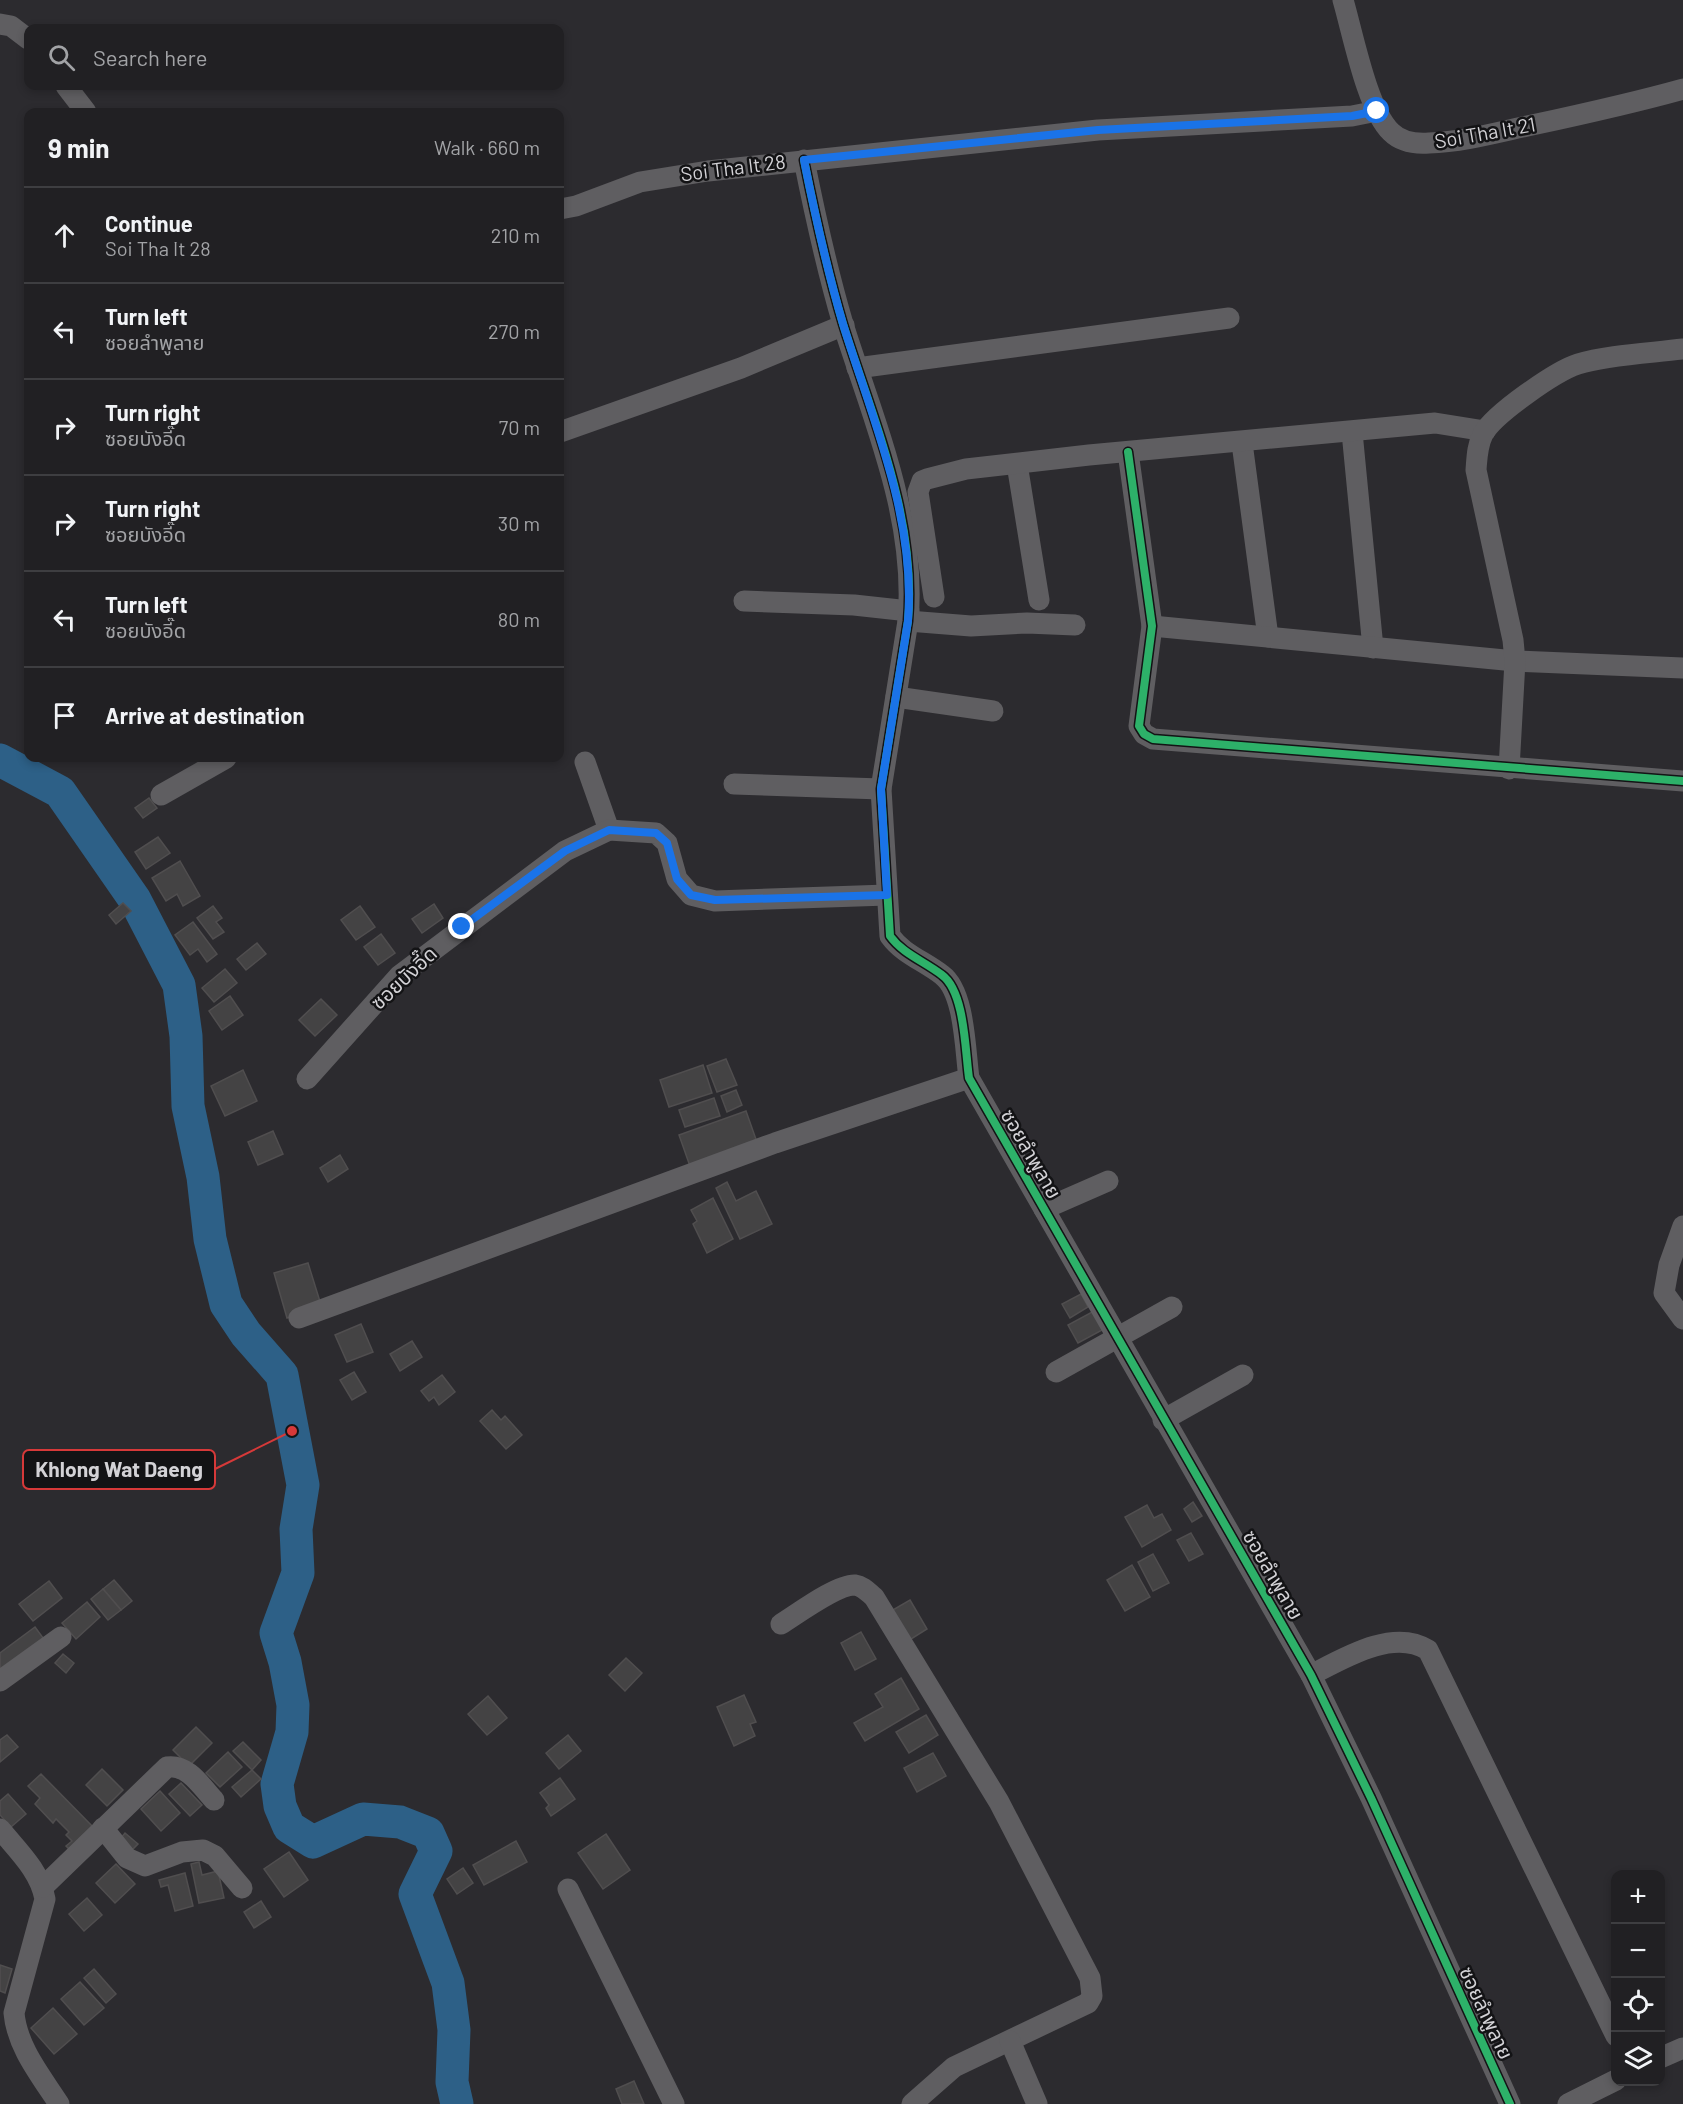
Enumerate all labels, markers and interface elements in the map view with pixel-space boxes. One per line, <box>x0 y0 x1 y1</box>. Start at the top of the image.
search box <box>24 24 564 90</box>
icon: search <box>45 41 78 74</box>
text: Search here <box>93 44 207 70</box>
route start <box>1363 97 1389 123</box>
street label: Soi Tha It 21 <box>1433 111 1537 153</box>
text: 9 min <box>48 132 110 163</box>
text: Walk · 660 m <box>434 135 540 159</box>
street label: Soi Tha It 28 <box>679 149 787 185</box>
text: Continue <box>105 210 193 236</box>
icon: ahead <box>48 219 81 252</box>
text: 210 m <box>491 223 540 247</box>
text: Soi Tha It 28 <box>105 236 211 260</box>
text: Turn left <box>105 303 188 329</box>
icon: left <box>48 315 81 348</box>
text: 270 m <box>488 319 540 343</box>
text: ซอยลำพูลาย <box>105 330 204 354</box>
text: Turn right <box>105 399 200 425</box>
icon: right <box>48 411 81 444</box>
text: 70 m <box>499 415 540 439</box>
text: ซอยบังอี๊ด <box>105 426 186 450</box>
text: Turn right <box>105 495 200 521</box>
icon: right <box>48 507 81 540</box>
text: 30 m <box>498 511 540 535</box>
text: ซอยบังอี๊ด <box>105 522 186 546</box>
text: Turn left <box>105 591 188 617</box>
icon: left <box>48 603 81 636</box>
text: 80 m <box>498 607 540 631</box>
text: ซอยบังอี๊ด <box>105 618 186 642</box>
icon: arrive <box>48 699 81 732</box>
text: Arrive at destination <box>105 702 304 728</box>
route end <box>448 913 474 939</box>
street label: ซอยบังอี๊ด <box>365 940 441 1014</box>
street label: ซอยลำพูลาย <box>995 1104 1067 1204</box>
callout: Khlong Wat Daeng <box>23 1450 215 1489</box>
text: Khlong Wat Daeng <box>35 1456 203 1481</box>
street label: ซอยลำพูลาย <box>1237 1525 1309 1625</box>
map controls <box>1611 1870 1665 2086</box>
button: + <box>1611 1870 1665 1924</box>
button: − <box>1611 1924 1665 1978</box>
street label: ซอยลำพูลาย <box>1453 1962 1519 2064</box>
button: locate <box>1611 1978 1665 2032</box>
button: layers <box>1611 2032 1665 2086</box>

